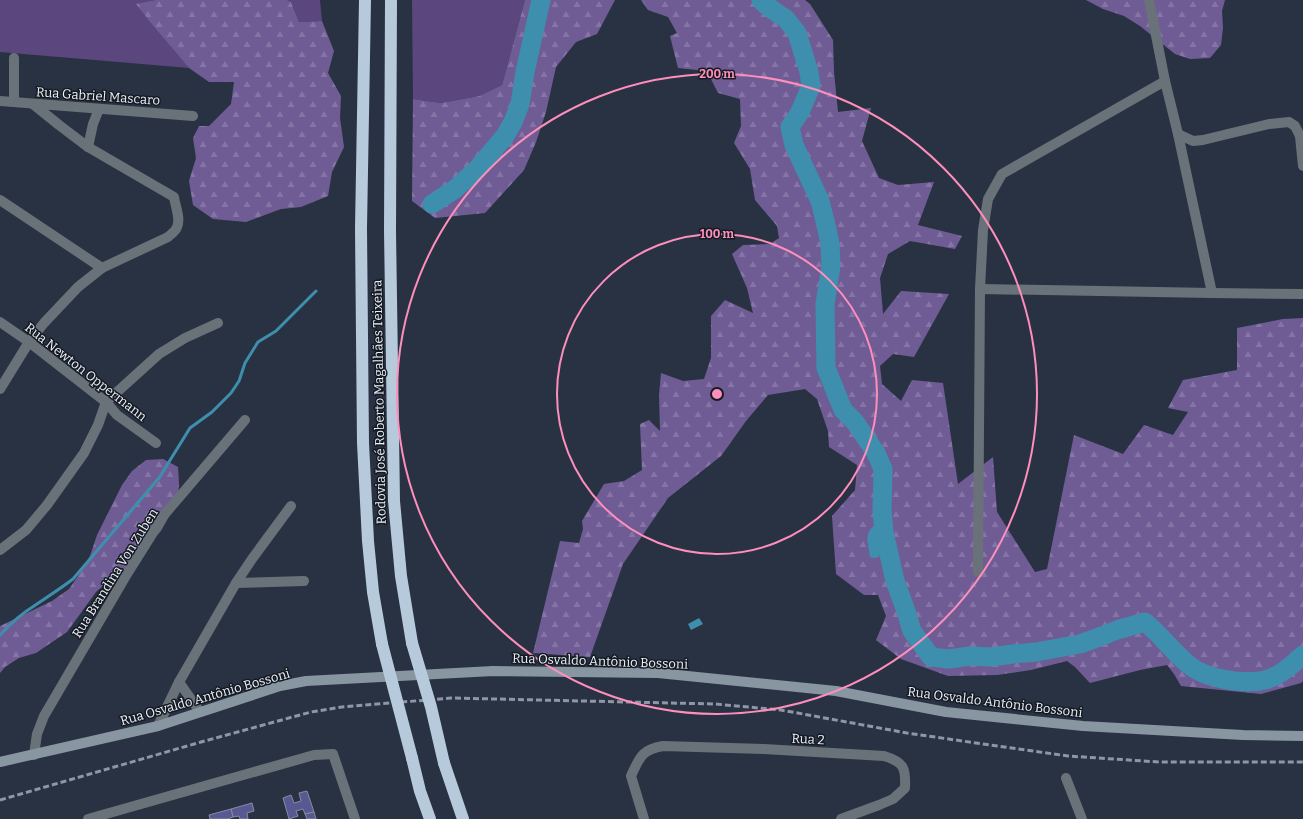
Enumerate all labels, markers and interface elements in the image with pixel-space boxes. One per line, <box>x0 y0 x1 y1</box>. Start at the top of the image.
text: 200 m <box>699 67 735 81</box>
street label: Rua Gabriel Mascaro <box>36 84 160 108</box>
text: 100 m <box>700 227 735 241</box>
street label: Rodovia José Roberto Magalhães Teixeira <box>369 280 389 524</box>
street label: Rua Newton Oppermann <box>22 320 150 425</box>
centre of rings <box>710 387 724 401</box>
street label: Rua Brandina Von Zuben <box>69 505 161 640</box>
street label: Rua Osvaldo Antônio Bossoni <box>512 650 688 672</box>
street label: Rua Osvaldo Antônio Bossoni <box>118 665 292 728</box>
street label: Rua Osvaldo Antônio Bossoni <box>907 684 1083 720</box>
street label: Rua 2 <box>791 731 825 747</box>

